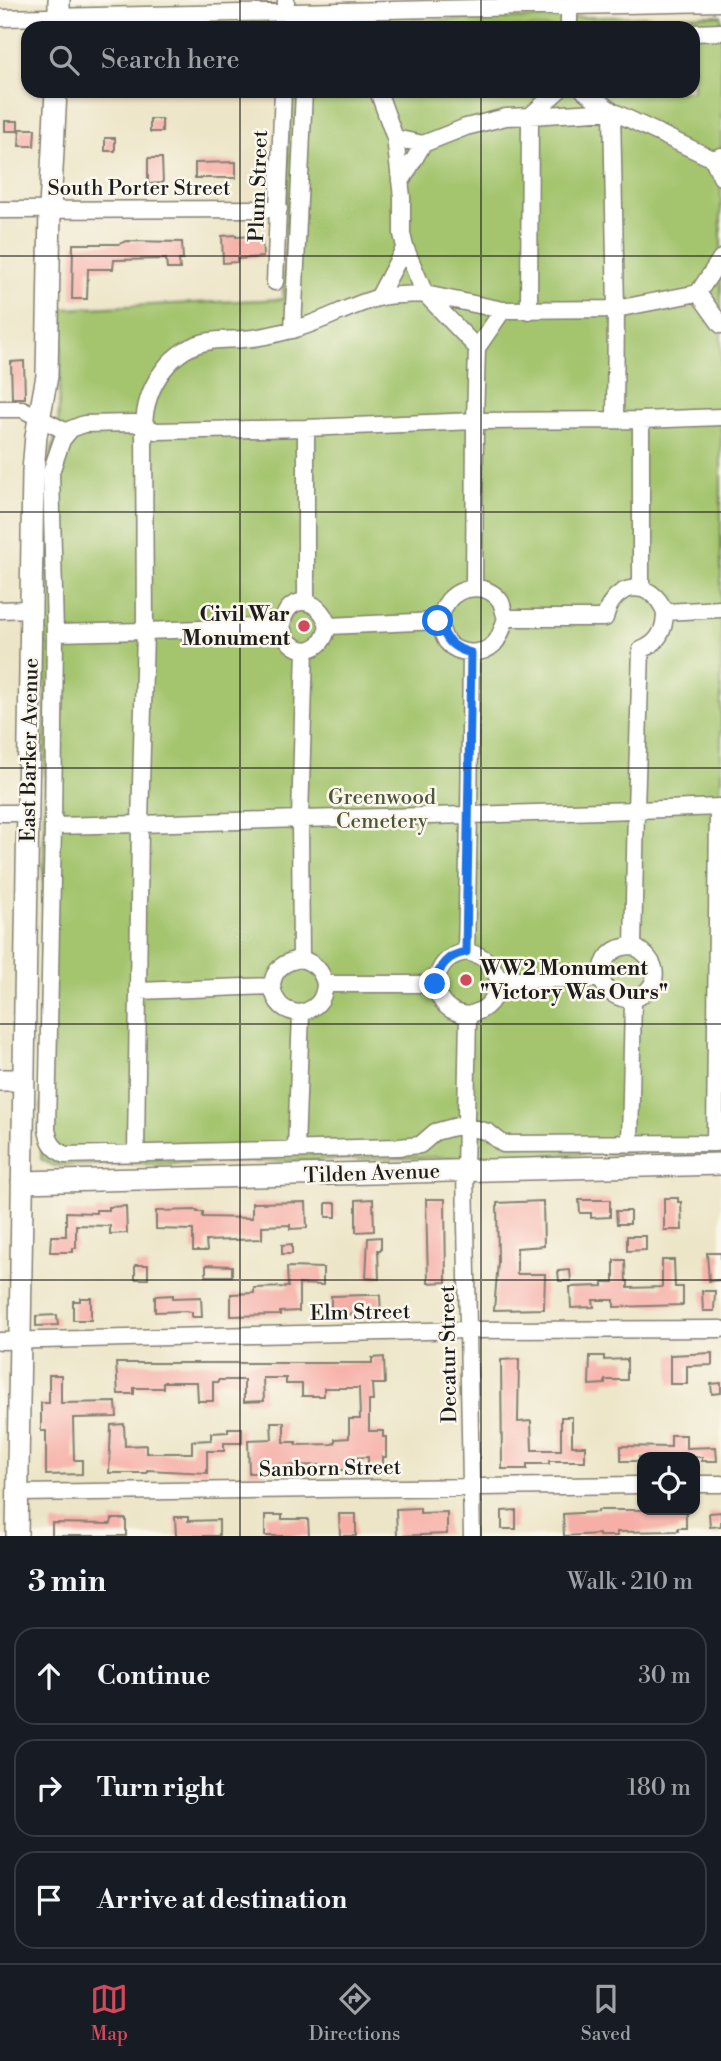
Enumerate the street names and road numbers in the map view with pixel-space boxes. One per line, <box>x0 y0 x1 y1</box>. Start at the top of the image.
street label: Plum Street <box>244 129 274 243</box>
street label: South Porter Street <box>47 176 231 202</box>
street label: East Barker Avenue <box>15 658 45 842</box>
street label: Tilden Avenue <box>303 1159 441 1189</box>
street label: Decatur Street <box>435 1284 463 1423</box>
street label: Elm Street <box>310 1299 411 1327</box>
street label: Sanborn Street <box>259 1455 402 1483</box>

